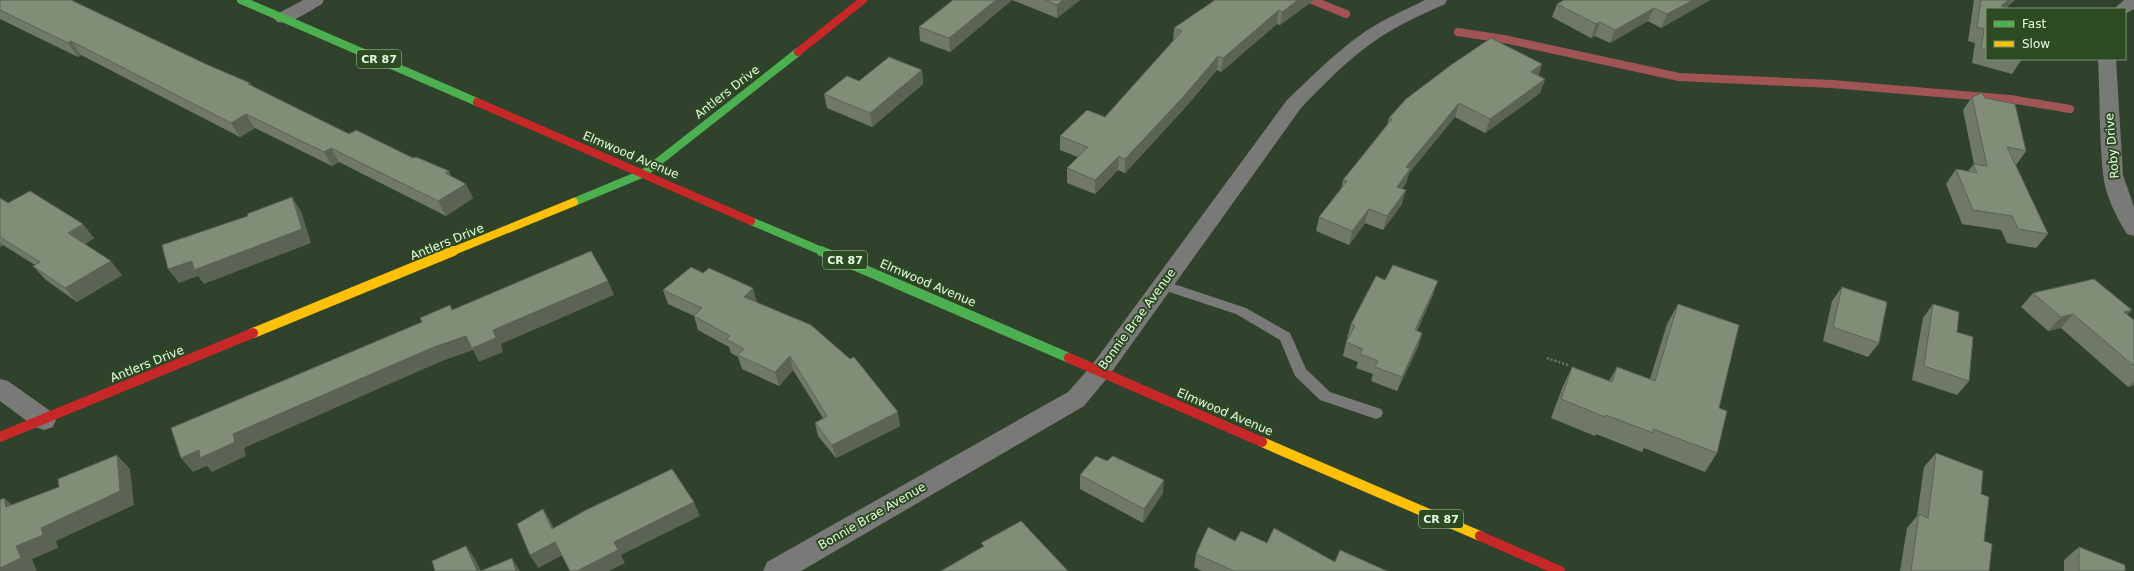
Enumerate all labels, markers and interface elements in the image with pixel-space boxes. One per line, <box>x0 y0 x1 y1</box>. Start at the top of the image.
legend <box>1986 8 2126 60</box>
text: Fast <box>2022 17 2046 31</box>
text: Slow <box>2022 37 2050 51</box>
road number: CR 87 <box>357 50 401 68</box>
street label: Antlers Drive <box>692 62 762 122</box>
street label: Roby Drive <box>2102 113 2122 179</box>
street label: Elmwood Avenue <box>581 128 681 182</box>
street label: Antlers Drive <box>408 221 486 263</box>
road number: CR 87 <box>823 251 867 269</box>
street label: Elmwood Avenue <box>878 256 978 310</box>
street label: Bonnie Brae Avenue <box>1096 266 1178 372</box>
street label: Antlers Drive <box>108 343 186 385</box>
street label: Elmwood Avenue <box>1175 385 1275 439</box>
street label: Bonnie Brae Avenue <box>816 480 928 552</box>
road number: CR 87 <box>1419 510 1463 528</box>

